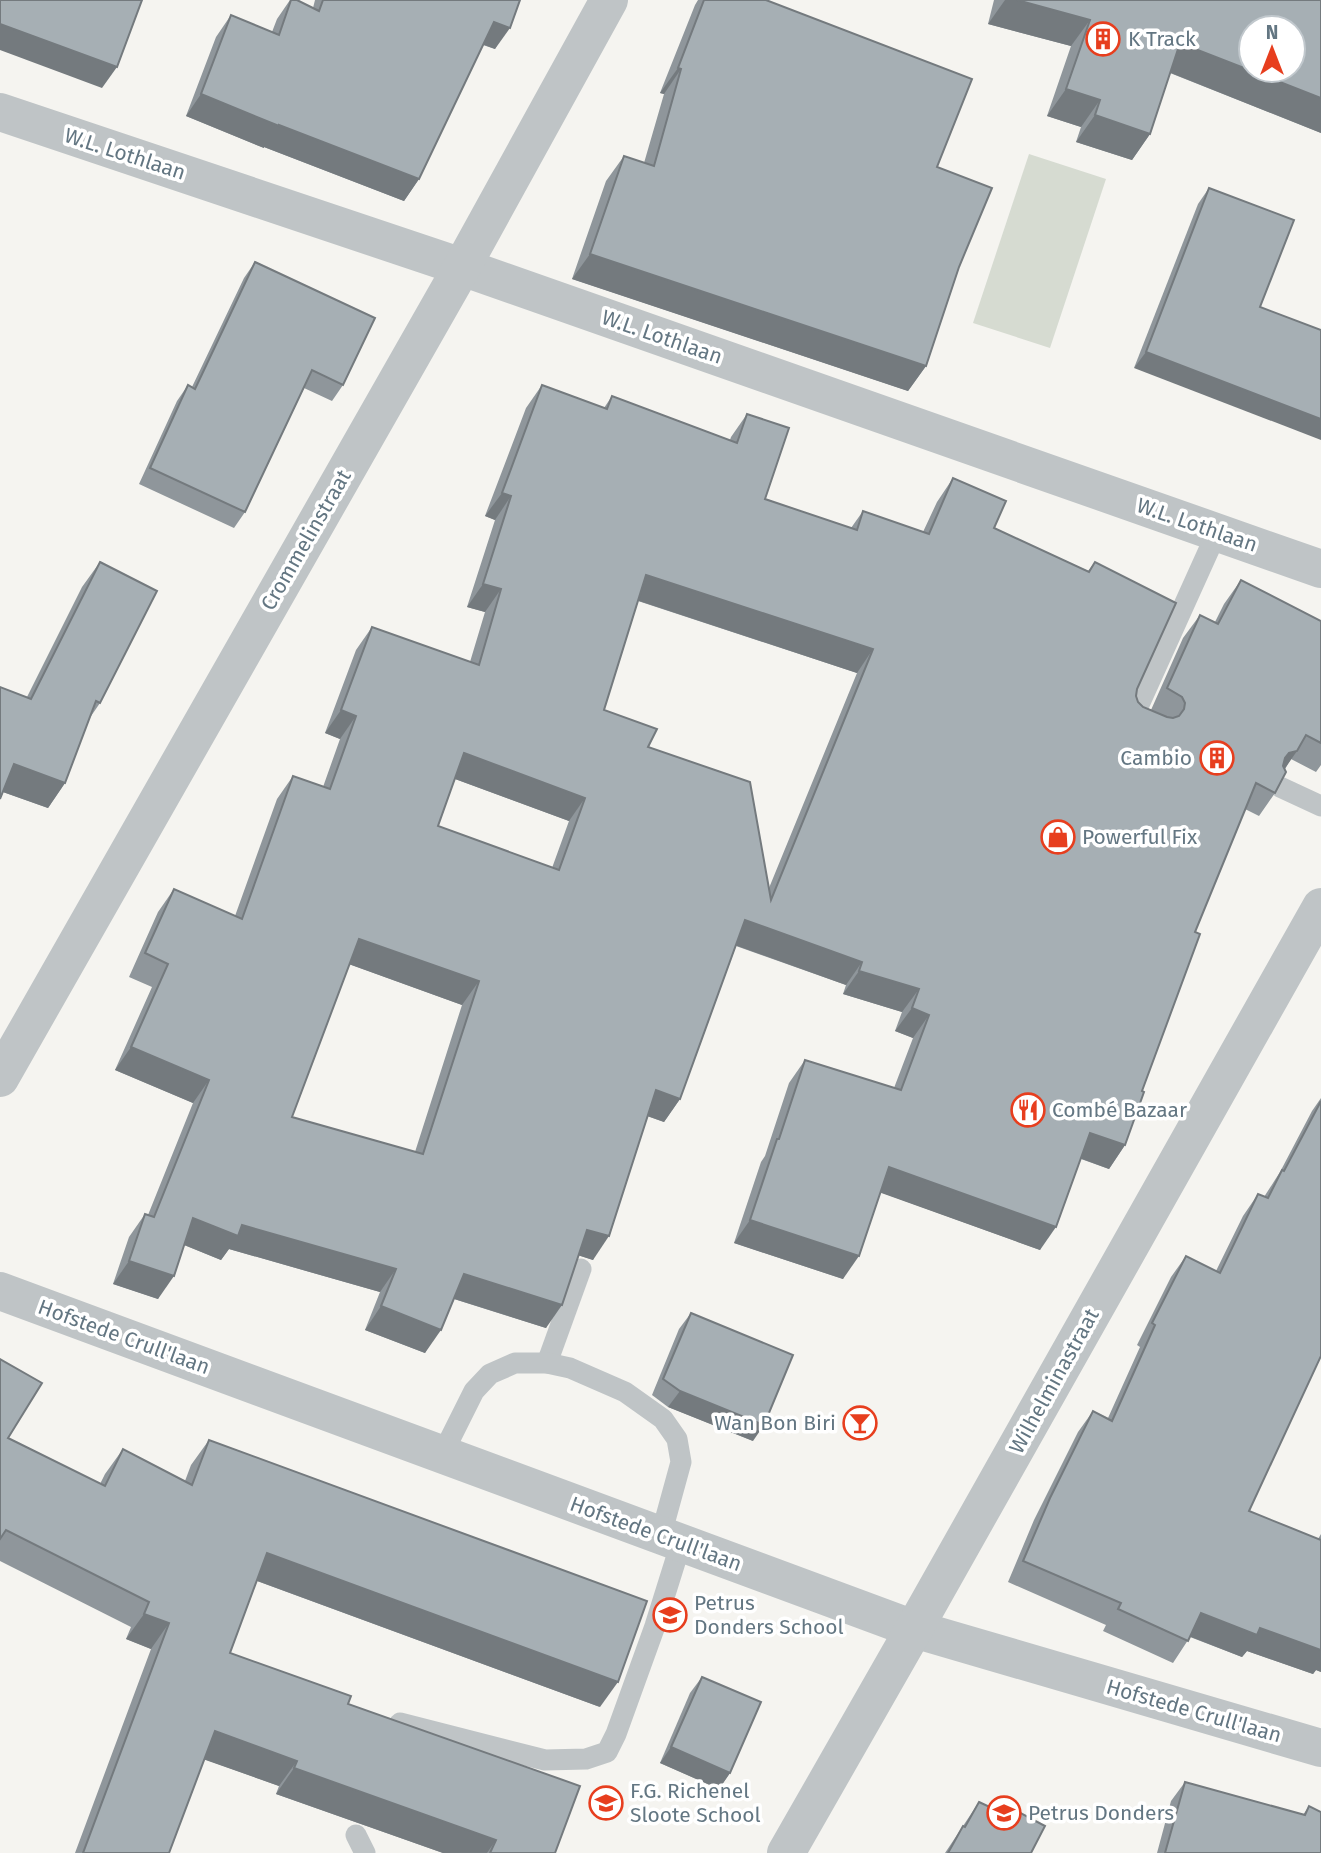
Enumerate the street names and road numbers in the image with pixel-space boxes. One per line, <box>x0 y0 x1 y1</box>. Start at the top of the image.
street label: W.L. Lothlaan <box>61 122 189 186</box>
street label: W.L. Lothlaan <box>598 304 726 370</box>
street label: Crommelinstraat <box>255 465 357 615</box>
street label: W.L. Lothlaan <box>1133 492 1261 558</box>
street label: Hofstede Crull'laan <box>34 1294 214 1380</box>
street label: Wilhelminastraat <box>1003 1304 1105 1458</box>
street label: Hofstede Crull'laan <box>566 1491 746 1577</box>
street label: Hofstede Crull'laan <box>1103 1674 1285 1748</box>

